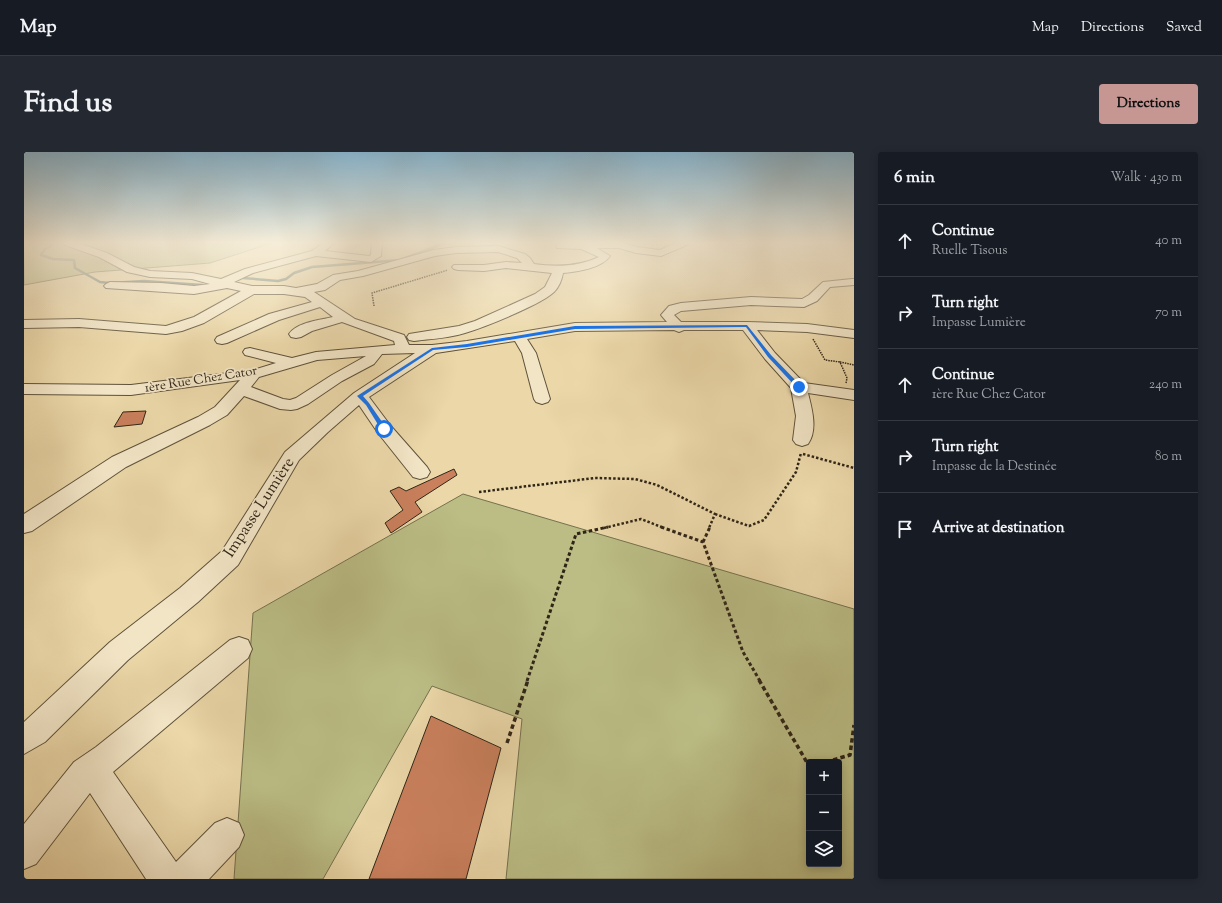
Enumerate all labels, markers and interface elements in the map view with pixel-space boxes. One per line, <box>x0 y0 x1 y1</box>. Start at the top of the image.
text: Map <box>20 14 57 41</box>
text: Map <box>1032 18 1059 38</box>
text: Directions <box>1081 18 1144 38</box>
text: Saved <box>1166 18 1202 38</box>
text: Find us <box>24 84 112 124</box>
button: Directions <box>1099 84 1198 124</box>
text: 6 min <box>894 166 935 190</box>
text: Walk · 430 m <box>1111 169 1182 187</box>
text: Continue <box>932 221 994 242</box>
icon: ahead <box>894 230 916 252</box>
text: 40 m <box>1155 232 1182 250</box>
text: Ruelle Tisous <box>932 242 1007 260</box>
text: Turn right <box>932 293 998 314</box>
icon: right <box>894 302 916 324</box>
text: 70 m <box>1155 304 1182 322</box>
text: Impasse Lumière <box>932 314 1026 332</box>
street label: 1ère Rue Chez Cator <box>143 362 259 398</box>
text: Continue <box>932 365 994 386</box>
icon: ahead <box>894 374 916 396</box>
text: 240 m <box>1149 376 1182 394</box>
route end <box>790 378 808 396</box>
text: 1ère Rue Chez Cator <box>932 386 1046 404</box>
route start <box>375 420 393 438</box>
text: Turn right <box>932 437 998 458</box>
icon: right <box>894 446 916 468</box>
text: 80 m <box>1155 448 1182 466</box>
street label: Impasse Lumière <box>219 453 301 563</box>
text: Impasse de la Destinée <box>932 458 1057 476</box>
icon: arrive <box>894 518 916 540</box>
text: Arrive at destination <box>932 518 1065 539</box>
map controls <box>806 759 842 867</box>
button: + <box>806 759 842 795</box>
button: − <box>806 795 842 831</box>
button: layers <box>806 831 842 867</box>

